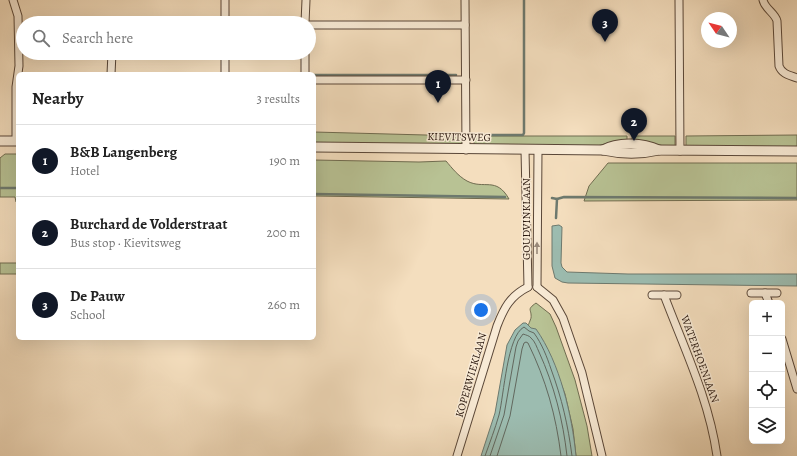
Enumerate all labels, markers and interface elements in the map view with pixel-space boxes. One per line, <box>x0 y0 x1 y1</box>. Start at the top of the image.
pin: 3 <box>592 9 618 42</box>
north arrow <box>701 12 737 48</box>
search box <box>16 16 316 60</box>
icon: search <box>30 27 52 49</box>
text: Search here <box>62 28 133 48</box>
pin: 1 <box>425 70 451 103</box>
text: Nearby <box>32 87 83 110</box>
text: 3 results <box>256 90 300 107</box>
pin: 2 <box>621 108 647 141</box>
street label: KIEVITSWEG <box>427 129 491 145</box>
text: B&B Langenberg <box>70 142 177 162</box>
text: 1 <box>43 152 47 169</box>
text: 190 m <box>269 152 300 169</box>
text: Hotel <box>70 162 99 179</box>
street label: GOUDVINKLAAN <box>519 178 534 260</box>
text: Burchard de Volderstraat <box>70 214 227 234</box>
text: 2 <box>42 224 48 241</box>
text: 200 m <box>267 224 300 241</box>
text: Bus stop · Kievitsweg <box>70 234 181 251</box>
one-way arrow <box>534 241 540 254</box>
text: De Pauw <box>70 286 125 306</box>
text: 3 <box>42 296 48 313</box>
text: 260 m <box>267 296 300 313</box>
your location <box>471 300 491 320</box>
map controls <box>749 300 785 444</box>
button: + <box>749 300 785 336</box>
text: School <box>70 306 105 323</box>
street label: WATERHOENLAAN <box>677 312 723 405</box>
street label: KOPERWIEKLAAN <box>452 331 490 419</box>
button: − <box>749 336 785 372</box>
button: locate <box>749 372 785 408</box>
button: layers <box>749 408 785 444</box>

